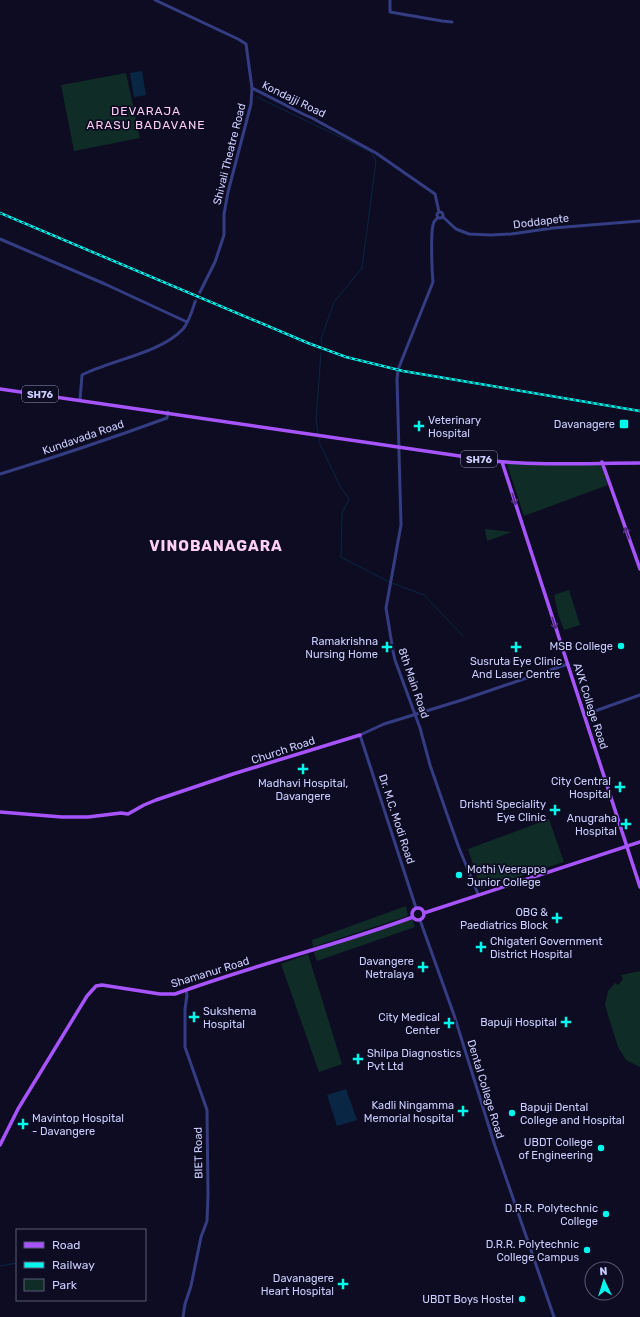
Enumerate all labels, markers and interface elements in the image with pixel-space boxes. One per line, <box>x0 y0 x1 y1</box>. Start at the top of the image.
street label: Kondajji Road <box>260 78 328 120</box>
street label: Shivali Theatre Road <box>211 102 248 206</box>
district label: DEVARAJA ARASU BADAVANE <box>86 104 206 132</box>
street label: Doddapete <box>512 212 570 231</box>
road number: SH76 <box>22 386 58 402</box>
place label: Veterinary Hospital <box>428 414 481 440</box>
street label: Kundavada Road <box>41 417 126 458</box>
place label: Davanagere <box>554 418 615 431</box>
marker: Davanagere <box>618 418 630 430</box>
marker: Veterinary Hospital <box>413 420 425 432</box>
road number: SH76 <box>461 451 497 467</box>
one-way arrow <box>510 493 518 505</box>
one-way arrow <box>623 526 630 539</box>
district label: VINOBANAGARA <box>149 537 283 555</box>
one-way arrow <box>551 616 558 629</box>
place label: Ramakrishna Nursing Home <box>305 635 378 661</box>
place label: MSB College <box>550 640 613 653</box>
marker: Ramakrishna Nursing Home <box>381 641 393 653</box>
marker: Susruta Eye Clinic And Laser Centre <box>510 641 522 653</box>
marker: MSB College <box>616 641 626 651</box>
street label: 8th Main Road <box>395 646 432 720</box>
place label: Susruta Eye Clinic And Laser Centre <box>470 655 562 681</box>
street label: AVK College Road <box>570 661 611 751</box>
street label: Church Road <box>250 734 317 767</box>
marker: Madhavi Hospital, Davangere <box>297 763 309 775</box>
street label: Dr. M.C. Modi Road <box>376 773 417 866</box>
place label: City Central Hospital <box>551 775 611 801</box>
place label: Madhavi Hospital, Davangere <box>258 777 348 803</box>
marker: City Central Hospital <box>614 781 626 793</box>
place label: Drishti Speciality Eye Clinic <box>460 798 546 824</box>
marker: Drishti Speciality Eye Clinic <box>549 804 561 816</box>
place label: Anugraha Hospital <box>567 812 617 838</box>
marker: Anugraha Hospital <box>620 818 632 830</box>
place label: Mothi Veerappa Junior College <box>467 863 546 889</box>
marker: Mothi Veerappa Junior College <box>454 870 464 880</box>
place label: OBG & Paediatrics Block <box>460 906 548 932</box>
marker: OBG & Paediatrics Block <box>551 912 563 924</box>
place label: Chigateri Government District Hospital <box>490 935 603 961</box>
marker: Chigateri Government District Hospital <box>475 941 487 953</box>
street label: Shamanur Road <box>169 954 251 991</box>
place label: Davangere Netralaya <box>359 955 414 981</box>
marker: Davangere Netralaya <box>417 961 429 973</box>
place label: Sukshema Hospital <box>203 1005 256 1031</box>
marker: Sukshema Hospital <box>188 1011 200 1023</box>
place label: City Medical Center <box>378 1011 441 1037</box>
place label: Bapuji Hospital <box>480 1016 557 1029</box>
marker: Bapuji Hospital <box>560 1016 572 1028</box>
marker: City Medical Center <box>443 1017 455 1029</box>
street label: Dental College Road <box>464 1038 507 1140</box>
place label: Shilpa Diagnostics Pvt Ltd <box>367 1047 462 1073</box>
marker: Shilpa Diagnostics Pvt Ltd <box>352 1053 364 1065</box>
place label: Kadli Ningamma Memorial hospital <box>364 1099 454 1125</box>
place label: Bapuji Dental College and Hospital <box>520 1101 625 1127</box>
marker: Kadli Ningamma Memorial hospital <box>457 1105 469 1117</box>
marker: Bapuji Dental College and Hospital <box>507 1108 517 1118</box>
place label: Mavintop Hospital - Davangere <box>32 1112 124 1138</box>
marker: Mavintop Hospital - Davangere <box>17 1118 29 1130</box>
street label: BIET Road <box>192 1127 205 1179</box>
place label: UBDT College of Engineering <box>518 1136 593 1162</box>
marker: UBDT College of Engineering <box>596 1143 606 1153</box>
place label: D.R.R. Polytechnic College <box>505 1202 598 1228</box>
marker: D.R.R. Polytechnic College <box>601 1209 611 1219</box>
legend <box>16 1229 146 1301</box>
text: Road <box>52 1238 80 1252</box>
place label: D.R.R. Polytechnic College Campus <box>486 1238 579 1264</box>
marker: D.R.R. Polytechnic College Campus <box>582 1245 592 1255</box>
text: Railway <box>52 1258 95 1272</box>
north arrow <box>584 1261 624 1301</box>
text: N <box>599 1265 608 1278</box>
place label: Davanagere Heart Hospital <box>261 1272 334 1298</box>
text: Park <box>52 1278 78 1292</box>
marker: Davanagere Heart Hospital <box>337 1278 349 1290</box>
place label: UBDT Boys Hostel <box>422 1293 514 1306</box>
marker: UBDT Boys Hostel <box>517 1294 527 1304</box>

